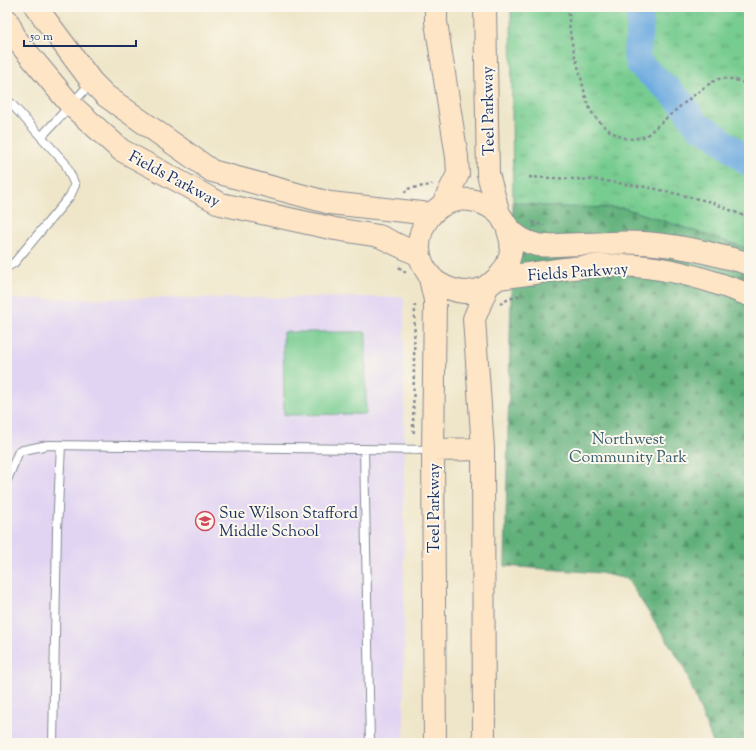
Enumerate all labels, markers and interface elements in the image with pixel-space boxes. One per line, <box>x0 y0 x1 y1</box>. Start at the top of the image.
scale bar <box>24 22 136 48</box>
text: 50 m <box>29 28 53 46</box>
street label: Teel Parkway <box>477 66 502 156</box>
street label: Fields Parkway <box>124 146 224 214</box>
street label: Fields Parkway <box>527 259 629 288</box>
park label: Northwest Community Park <box>569 429 687 470</box>
street label: Teel Parkway <box>424 463 447 553</box>
place label: Sue Wilson Stafford Middle School <box>219 503 358 544</box>
school or university icon: Sue Wilson Stafford Middle School <box>194 510 216 532</box>

